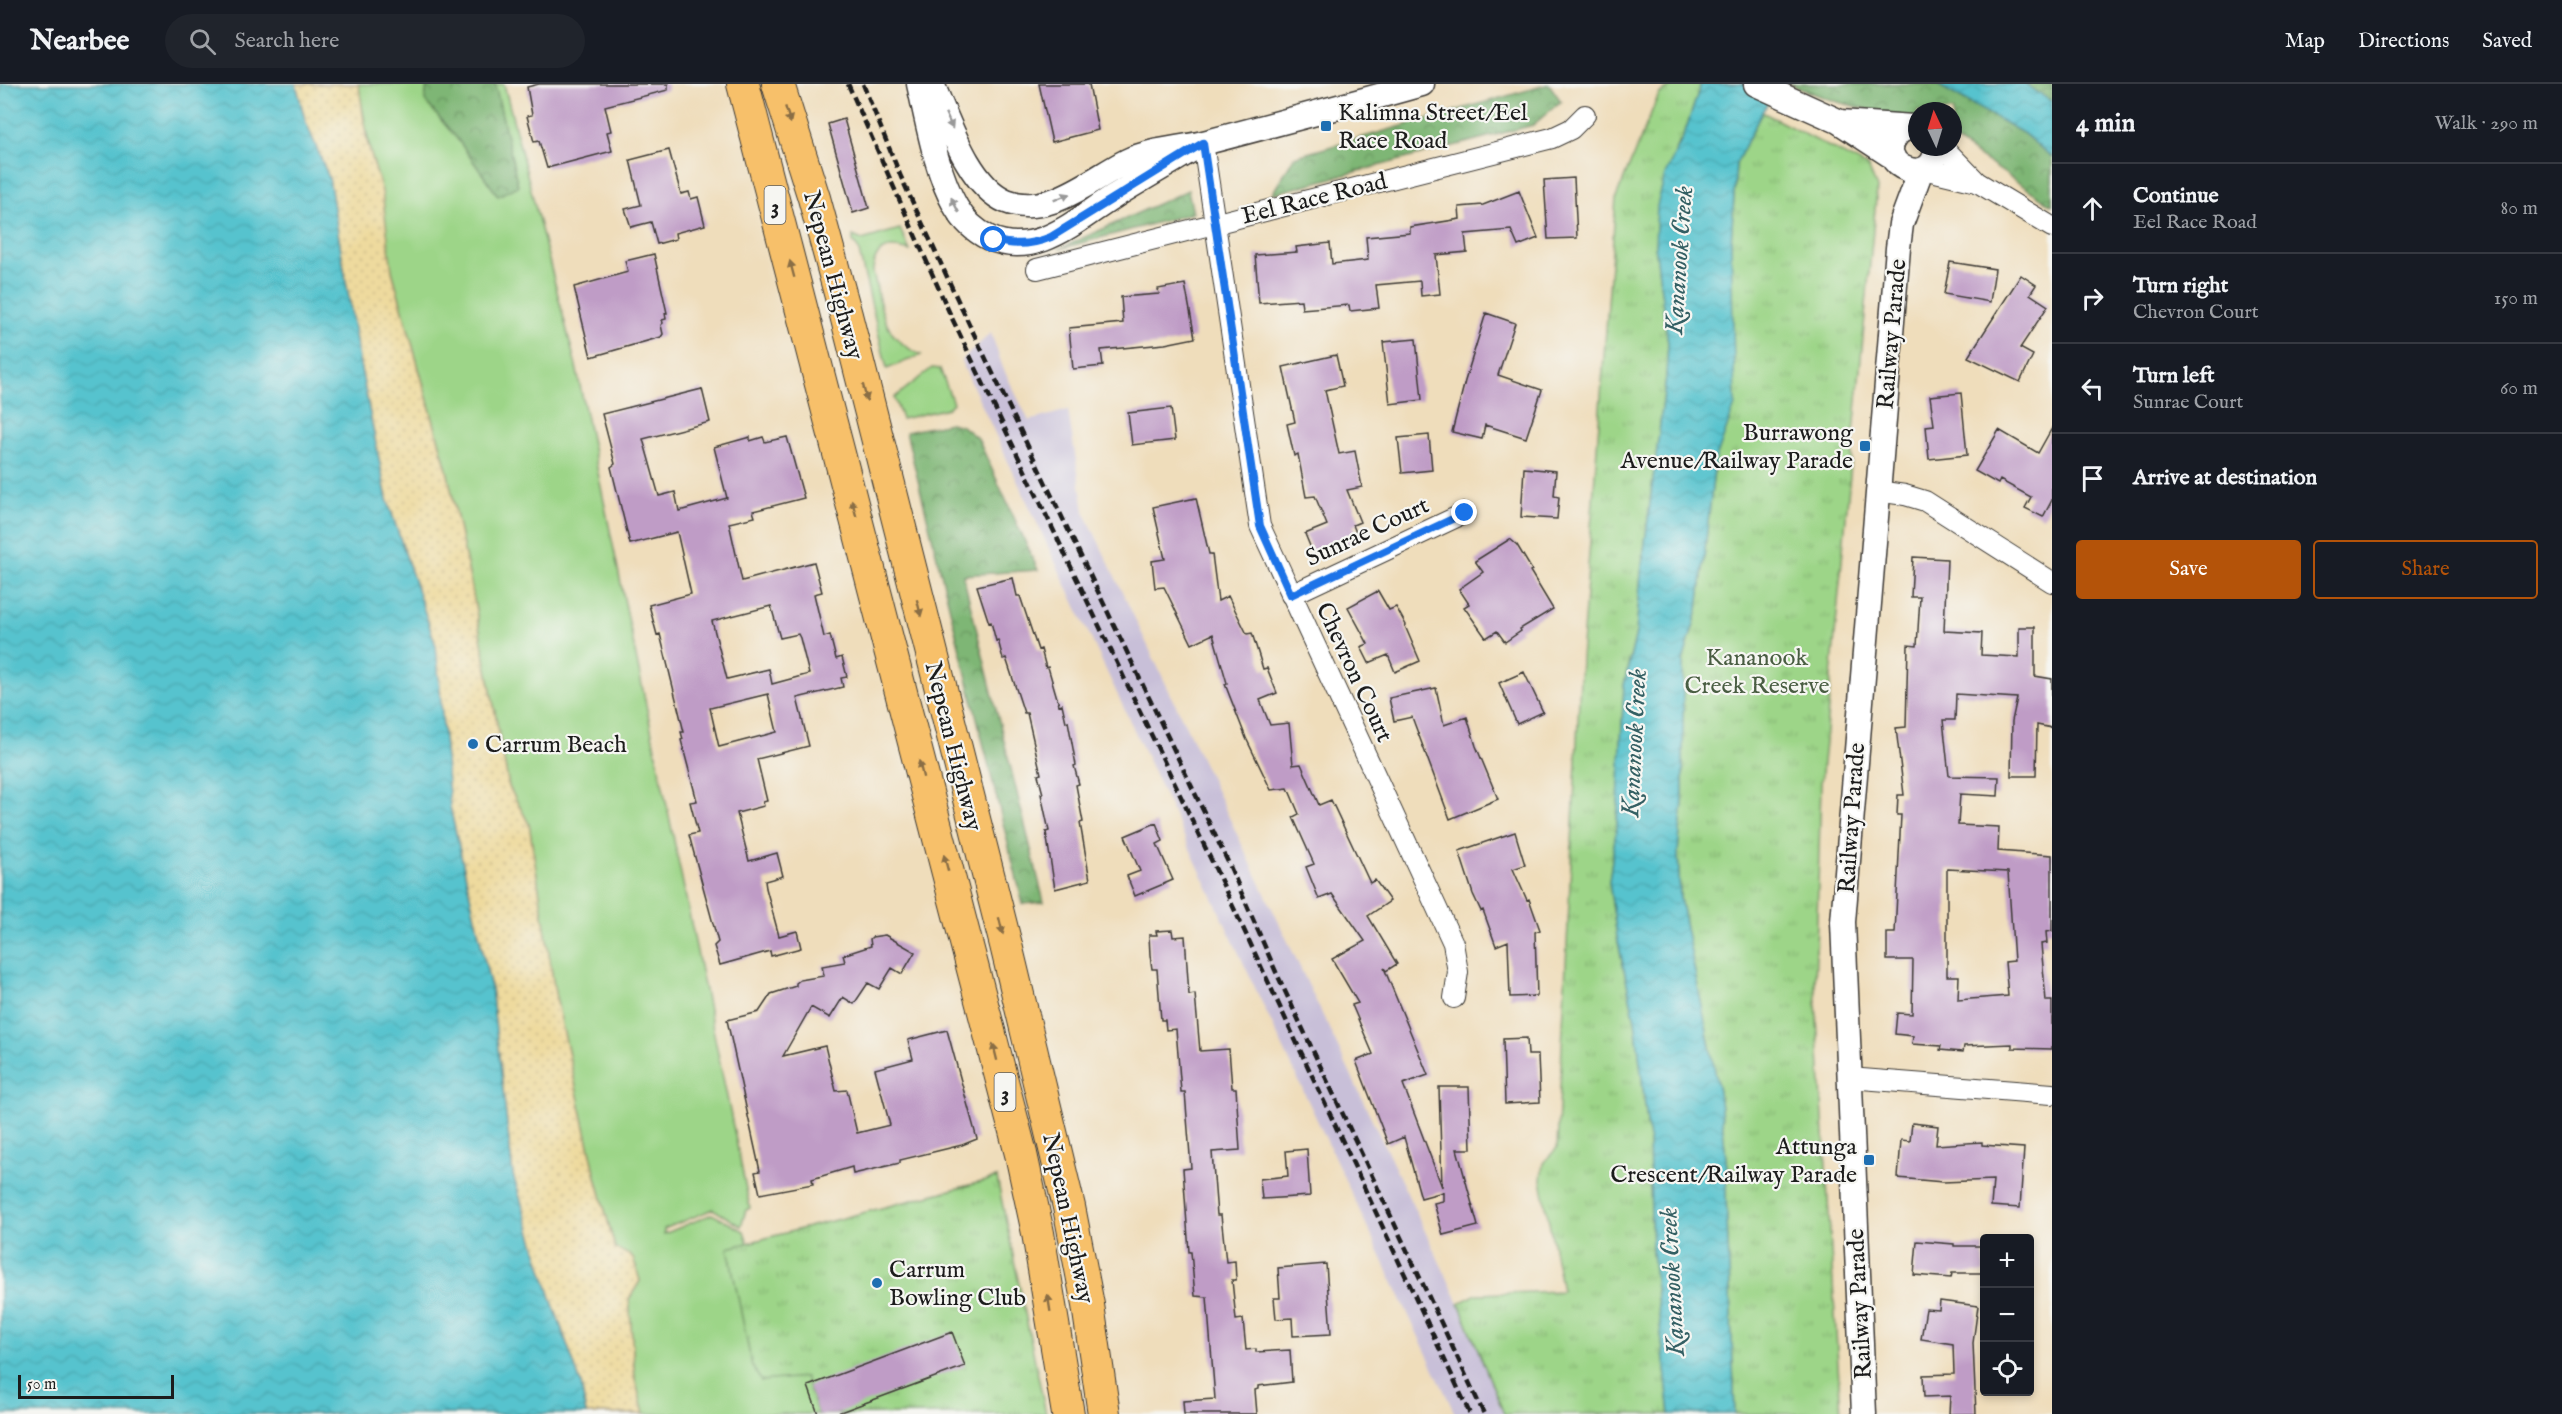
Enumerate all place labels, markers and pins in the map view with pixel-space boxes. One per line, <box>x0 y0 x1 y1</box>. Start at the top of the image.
place label: Kalimna Street/Eel Race Road <box>1338 98 1528 157</box>
marker: Kalimna Street/Eel Race Road <box>1319 119 1333 133</box>
place label: Burrawong Avenue/Railway Parade <box>1619 418 1854 477</box>
marker: Burrawong Avenue/Railway Parade <box>1858 439 1872 453</box>
place label: Carrum Beach <box>485 730 627 761</box>
marker: Carrum Beach <box>466 737 480 751</box>
place label: Attunga Crescent/Railway Parade <box>1610 1132 1858 1191</box>
marker: Attunga Crescent/Railway Parade <box>1862 1153 1876 1167</box>
place label: Carrum Bowling Club <box>889 1255 1026 1314</box>
marker: Carrum Bowling Club <box>870 1276 884 1290</box>

